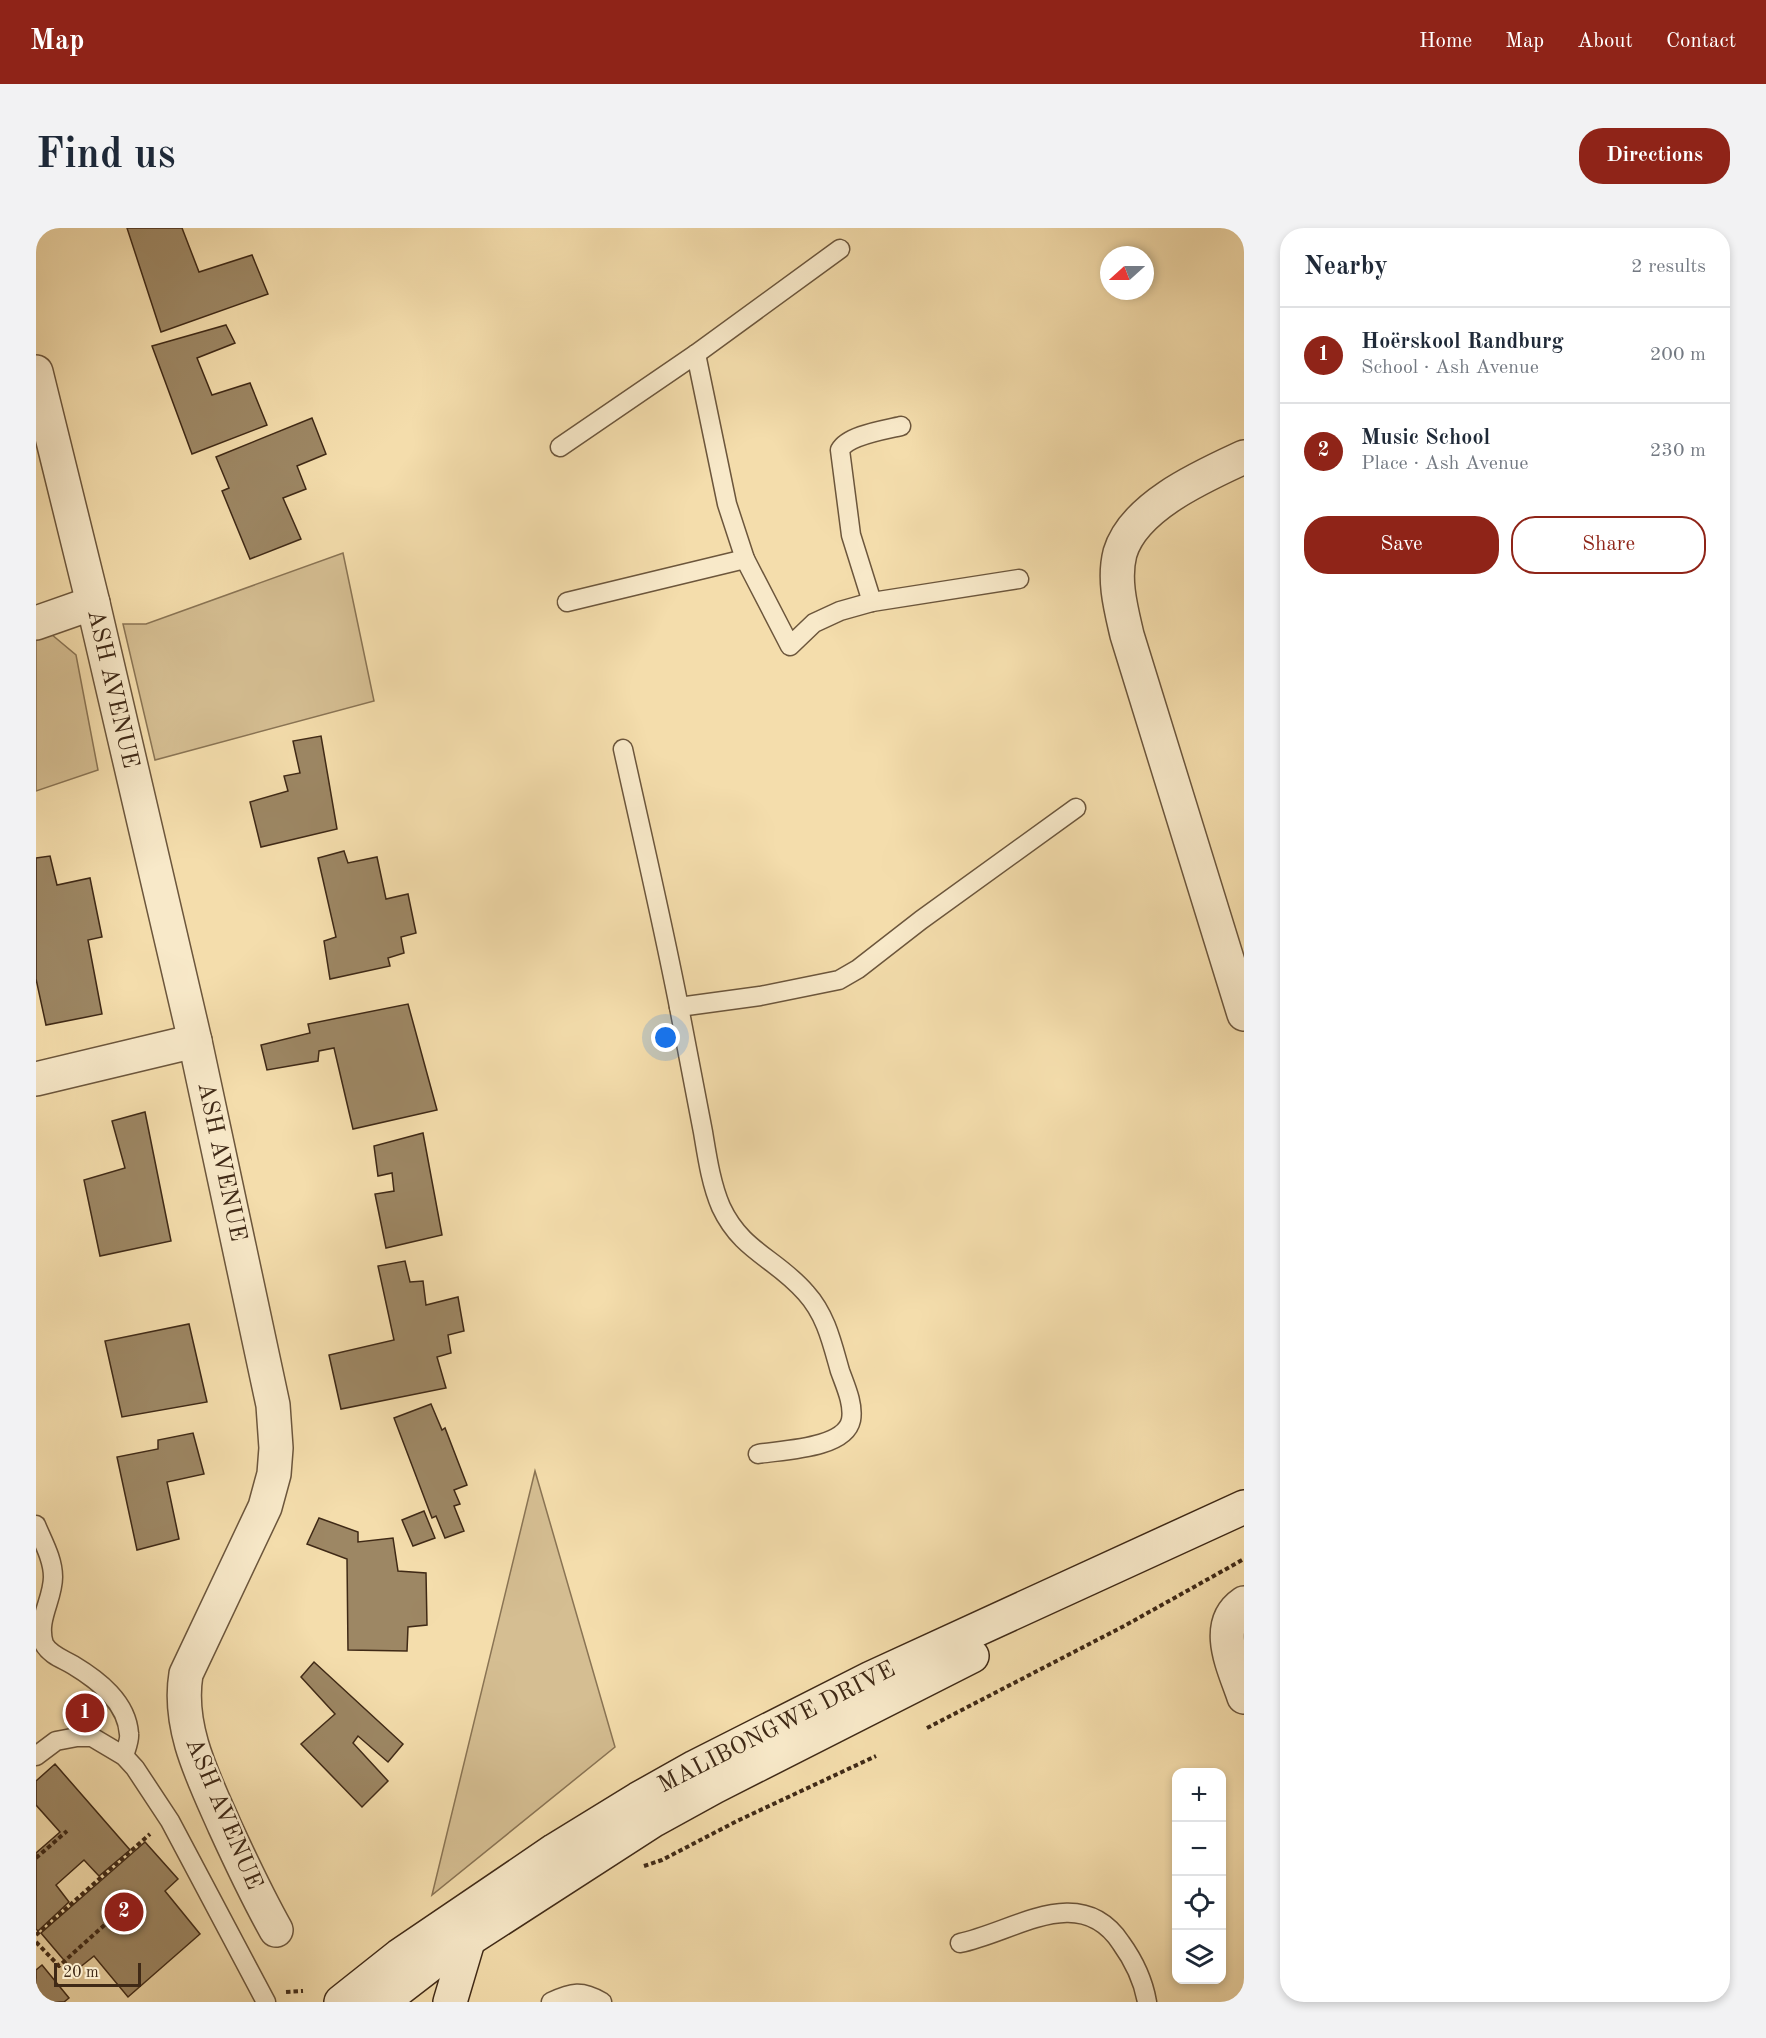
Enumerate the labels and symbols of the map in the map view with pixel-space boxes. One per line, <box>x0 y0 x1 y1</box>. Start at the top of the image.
north arrow <box>1100 246 1154 300</box>
street label: ASH AVENUE <box>82 607 142 771</box>
your location <box>651 1023 680 1052</box>
street label: ASH AVENUE <box>192 1080 250 1244</box>
street label: MALIBONGWE DRIVE <box>655 1658 899 1798</box>
pin: 1 <box>65 1690 104 1736</box>
street label: ASH AVENUE <box>180 1735 266 1893</box>
pin: 2 <box>104 1890 143 1934</box>
scale bar <box>54 1960 141 1988</box>

